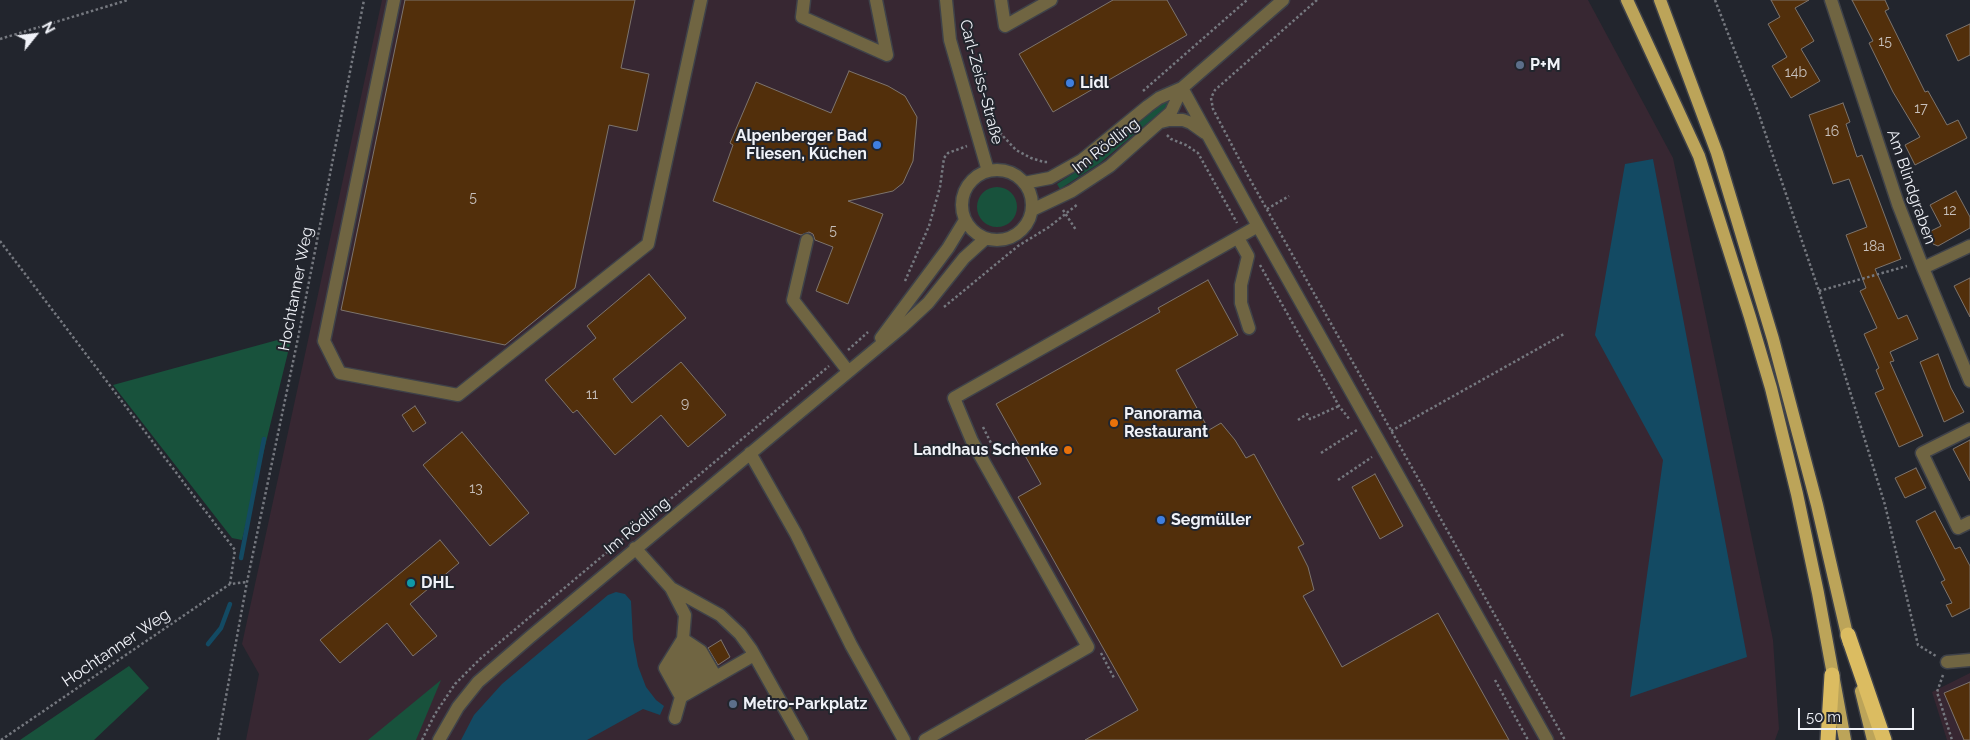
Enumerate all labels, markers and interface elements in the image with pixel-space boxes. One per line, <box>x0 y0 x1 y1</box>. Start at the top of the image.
north arrow <box>10 10 60 60</box>
street label: Carl-Zeiss-Straße <box>955 18 1007 146</box>
text: N <box>39 19 58 36</box>
house number: 15 <box>1878 34 1892 50</box>
place label: P+M <box>1530 55 1561 75</box>
marker: P+M <box>1514 59 1526 71</box>
house number: 14b <box>1785 65 1807 81</box>
place label: Lidl <box>1080 73 1109 93</box>
marker: Lidl <box>1064 77 1076 89</box>
house number: 17 <box>1914 101 1928 117</box>
street label: Im Rödling <box>1069 114 1143 178</box>
house number: 16 <box>1825 124 1839 140</box>
place label: Alpenberger Bad Fliesen, Küchen <box>736 126 867 164</box>
street label: Am Blindgraben <box>1882 127 1940 247</box>
marker: Alpenberger Bad Fliesen, Küchen <box>871 139 883 151</box>
house number: 5 <box>469 190 477 206</box>
house number: 12 <box>1943 203 1957 219</box>
house number: 5 <box>829 223 837 239</box>
street label: Hochtanner Weg <box>275 225 317 353</box>
house number: 18a <box>1863 239 1885 255</box>
house number: 11 <box>586 387 598 403</box>
house number: 9 <box>681 396 689 412</box>
place label: Panorama Restaurant <box>1124 404 1208 442</box>
marker: Panorama Restaurant <box>1108 417 1120 429</box>
place label: Landhaus Schenke <box>913 440 1058 460</box>
marker: Landhaus Schenke <box>1062 444 1074 456</box>
house number: 13 <box>469 481 483 497</box>
street label: Im Rödling <box>600 493 674 559</box>
place label: Segmüller <box>1171 510 1251 530</box>
marker: Segmüller <box>1155 514 1167 526</box>
place label: DHL <box>421 573 454 593</box>
marker: DHL <box>405 577 417 589</box>
street label: Hochtanner Weg <box>58 605 174 691</box>
place label: Metro-Parkplatz <box>743 694 867 714</box>
marker: Metro-Parkplatz <box>727 698 739 710</box>
scale bar <box>1800 698 1916 730</box>
text: 50 m <box>1806 708 1841 726</box>

